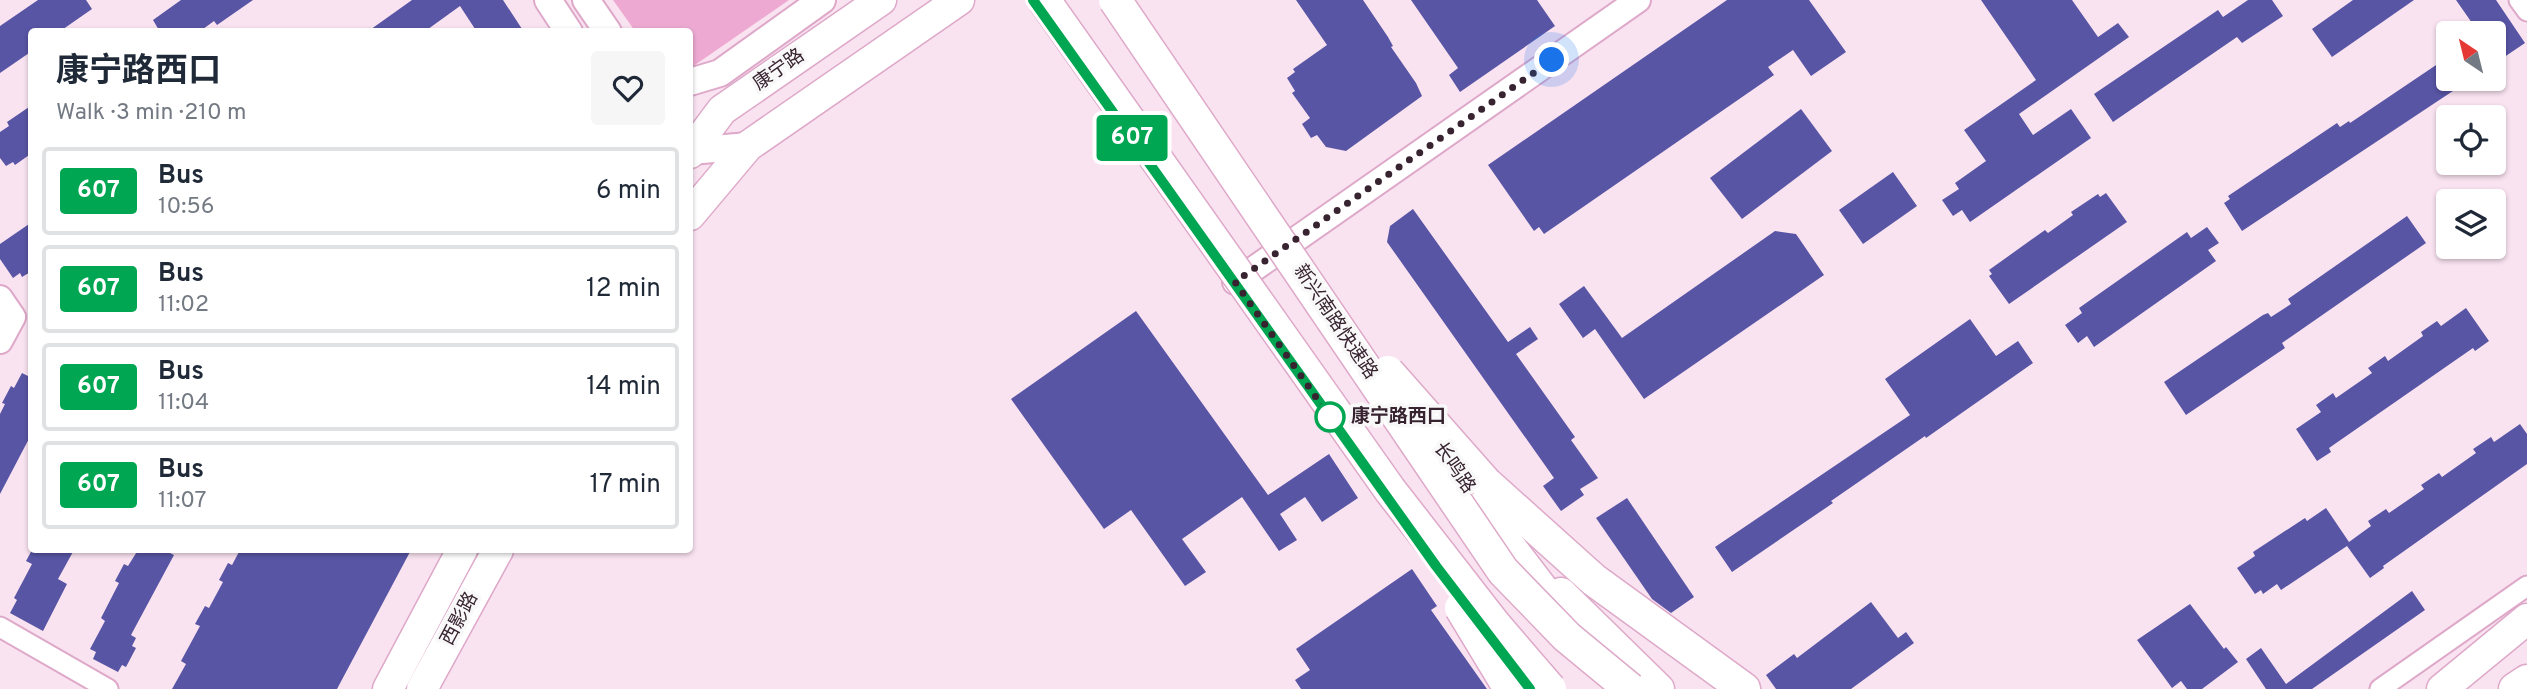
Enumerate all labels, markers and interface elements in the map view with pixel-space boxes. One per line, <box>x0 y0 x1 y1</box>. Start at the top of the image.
north arrow <box>2436 21 2506 91</box>
map controls <box>2436 21 2506 259</box>
your location <box>1534 42 1569 77</box>
street label: 康宁路 <box>749 44 809 96</box>
button: heart <box>591 51 665 125</box>
text: 康宁路西口 <box>56 52 221 94</box>
text: Walk · 3 min · 210 m <box>56 99 247 128</box>
button: locate <box>2436 105 2506 175</box>
line badge: 607 <box>1092 115 1172 161</box>
text: 607 <box>1111 123 1153 153</box>
text: Bus <box>158 160 204 193</box>
text: 6 min <box>596 175 661 208</box>
text: 607 <box>77 176 120 206</box>
button: layers <box>2436 189 2506 259</box>
text: 10:56 <box>158 193 215 222</box>
text: Bus <box>158 258 204 291</box>
street label: 新兴南路快速路 <box>1288 260 1382 384</box>
text: 12 min <box>586 273 661 306</box>
text: 607 <box>77 274 120 304</box>
text: 11:02 <box>158 291 209 320</box>
text: Bus <box>158 356 204 389</box>
text: 14 min <box>586 371 661 404</box>
text: 607 <box>77 372 120 402</box>
text: 11:04 <box>158 389 209 418</box>
marker: 康宁路西口 <box>1315 402 1345 432</box>
place label: 康宁路西口 <box>1351 405 1446 429</box>
street label: 长鸣路 <box>1428 438 1480 498</box>
text: Bus <box>158 454 204 487</box>
text: 17 min <box>589 469 661 502</box>
text: 607 <box>77 470 120 500</box>
text: 11:07 <box>158 487 206 516</box>
street label: 西影路 <box>436 588 484 650</box>

